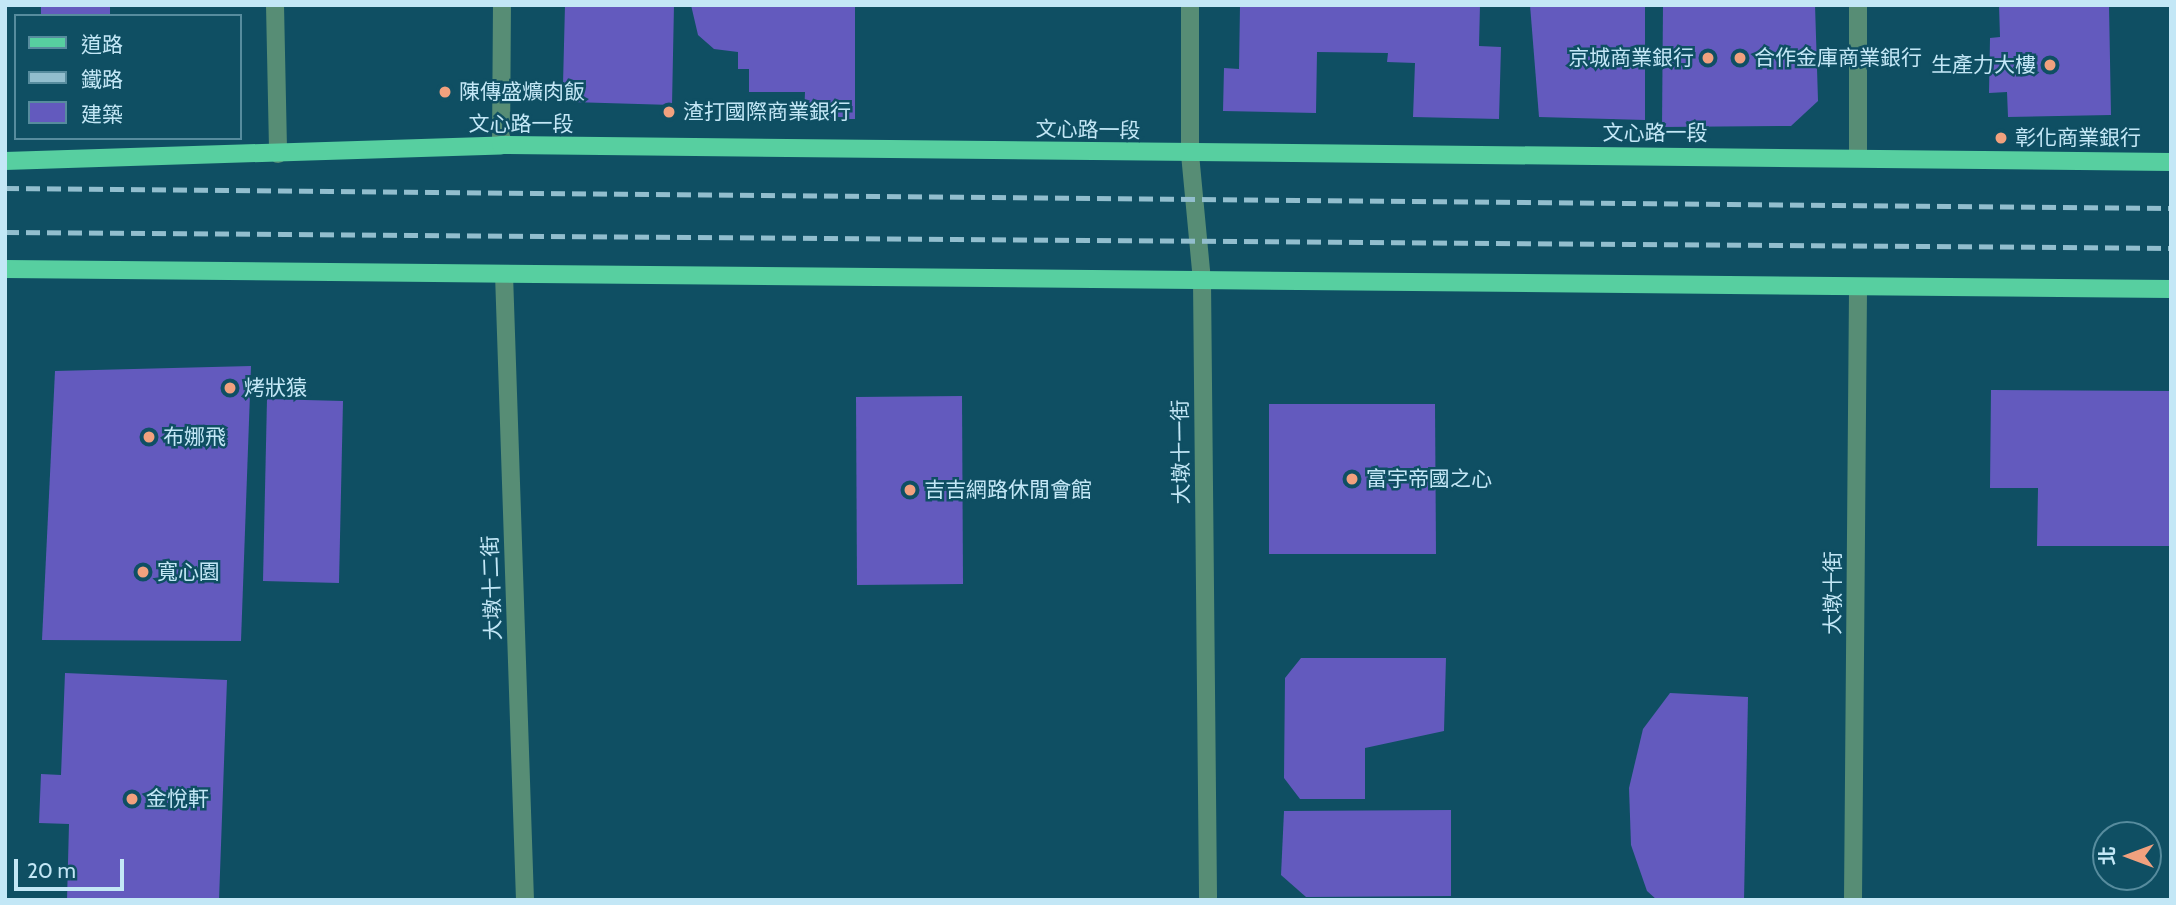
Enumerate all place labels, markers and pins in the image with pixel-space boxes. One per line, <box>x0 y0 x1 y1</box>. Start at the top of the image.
place label: 京城商業銀行 <box>1568 45 1694 71</box>
place label: 合作金庫商業銀行 <box>1754 45 1922 71</box>
marker: 京城商業銀行 <box>1700 50 1716 66</box>
marker: 合作金庫商業銀行 <box>1732 50 1748 66</box>
place label: 生產力大樓 <box>1931 52 2036 78</box>
marker: 生產力大樓 <box>2042 57 2058 73</box>
place label: 陳傳盛爌肉飯 <box>459 79 585 105</box>
marker: 陳傳盛爌肉飯 <box>437 84 453 100</box>
place label: 渣打國際商業銀行 <box>683 99 851 125</box>
marker: 渣打國際商業銀行 <box>661 104 677 120</box>
place label: 彰化商業銀行 <box>2015 125 2141 151</box>
marker: 彰化商業銀行 <box>1993 130 2009 146</box>
place label: 烤狀猿 <box>244 375 307 401</box>
marker: 烤狀猿 <box>222 380 238 396</box>
place label: 布娜飛 <box>163 424 226 450</box>
marker: 布娜飛 <box>141 429 157 445</box>
place label: 富宇帝國之心 <box>1366 466 1492 492</box>
marker: 富宇帝國之心 <box>1344 471 1360 487</box>
place label: 吉吉網路休閒會館 <box>924 477 1092 503</box>
marker: 吉吉網路休閒會館 <box>902 482 918 498</box>
place label: 寬心園 <box>157 559 220 585</box>
marker: 寬心園 <box>135 564 151 580</box>
place label: 金悅軒 <box>146 786 209 812</box>
marker: 金悅軒 <box>124 791 140 807</box>

